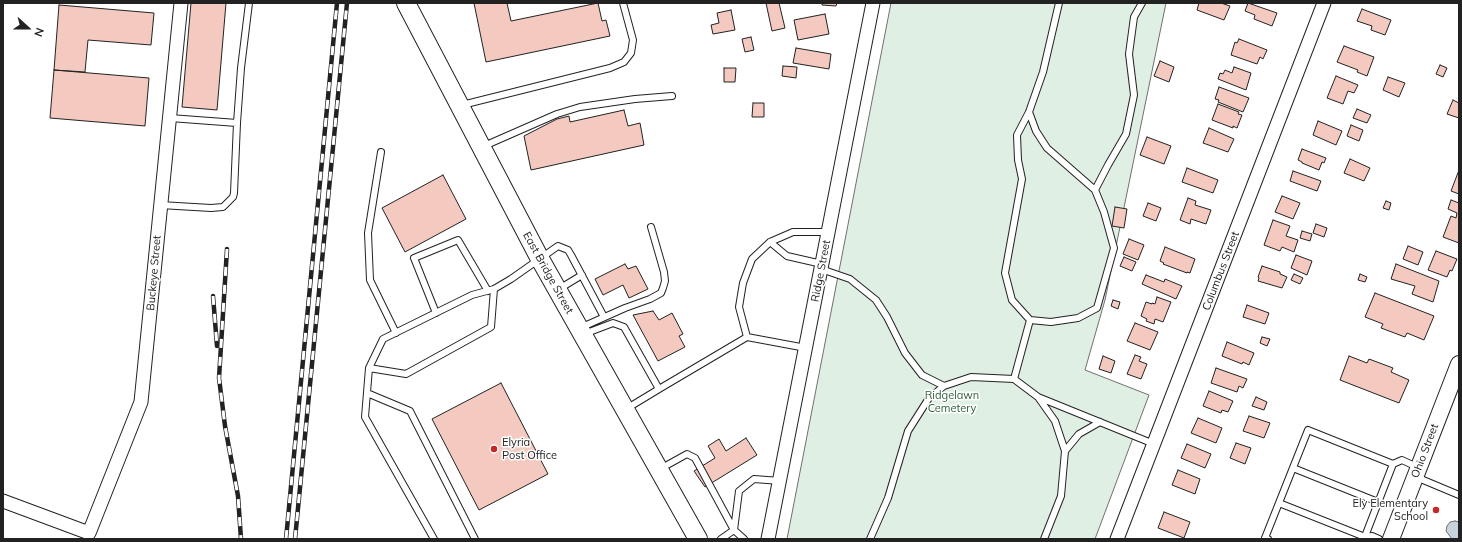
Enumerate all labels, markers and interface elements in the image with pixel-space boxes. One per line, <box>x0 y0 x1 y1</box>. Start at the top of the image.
north arrow <box>8 8 48 48</box>
text: N <box>31 26 47 39</box>
street label: East Bridge Street <box>520 230 576 316</box>
street label: Columbus Street <box>1200 230 1242 312</box>
street label: Buckeye Street <box>144 235 164 311</box>
street label: Ridge Street <box>809 239 833 303</box>
park label: Ridgelawn Cemetery <box>925 389 979 415</box>
street label: Ohio Street <box>1409 422 1441 480</box>
place label: Elyria Post Office <box>502 436 557 462</box>
marker: Elyria Post Office <box>489 444 499 454</box>
place label: Ely Elementary School <box>1352 497 1428 523</box>
marker: Ely Elementary School <box>1431 505 1441 515</box>

